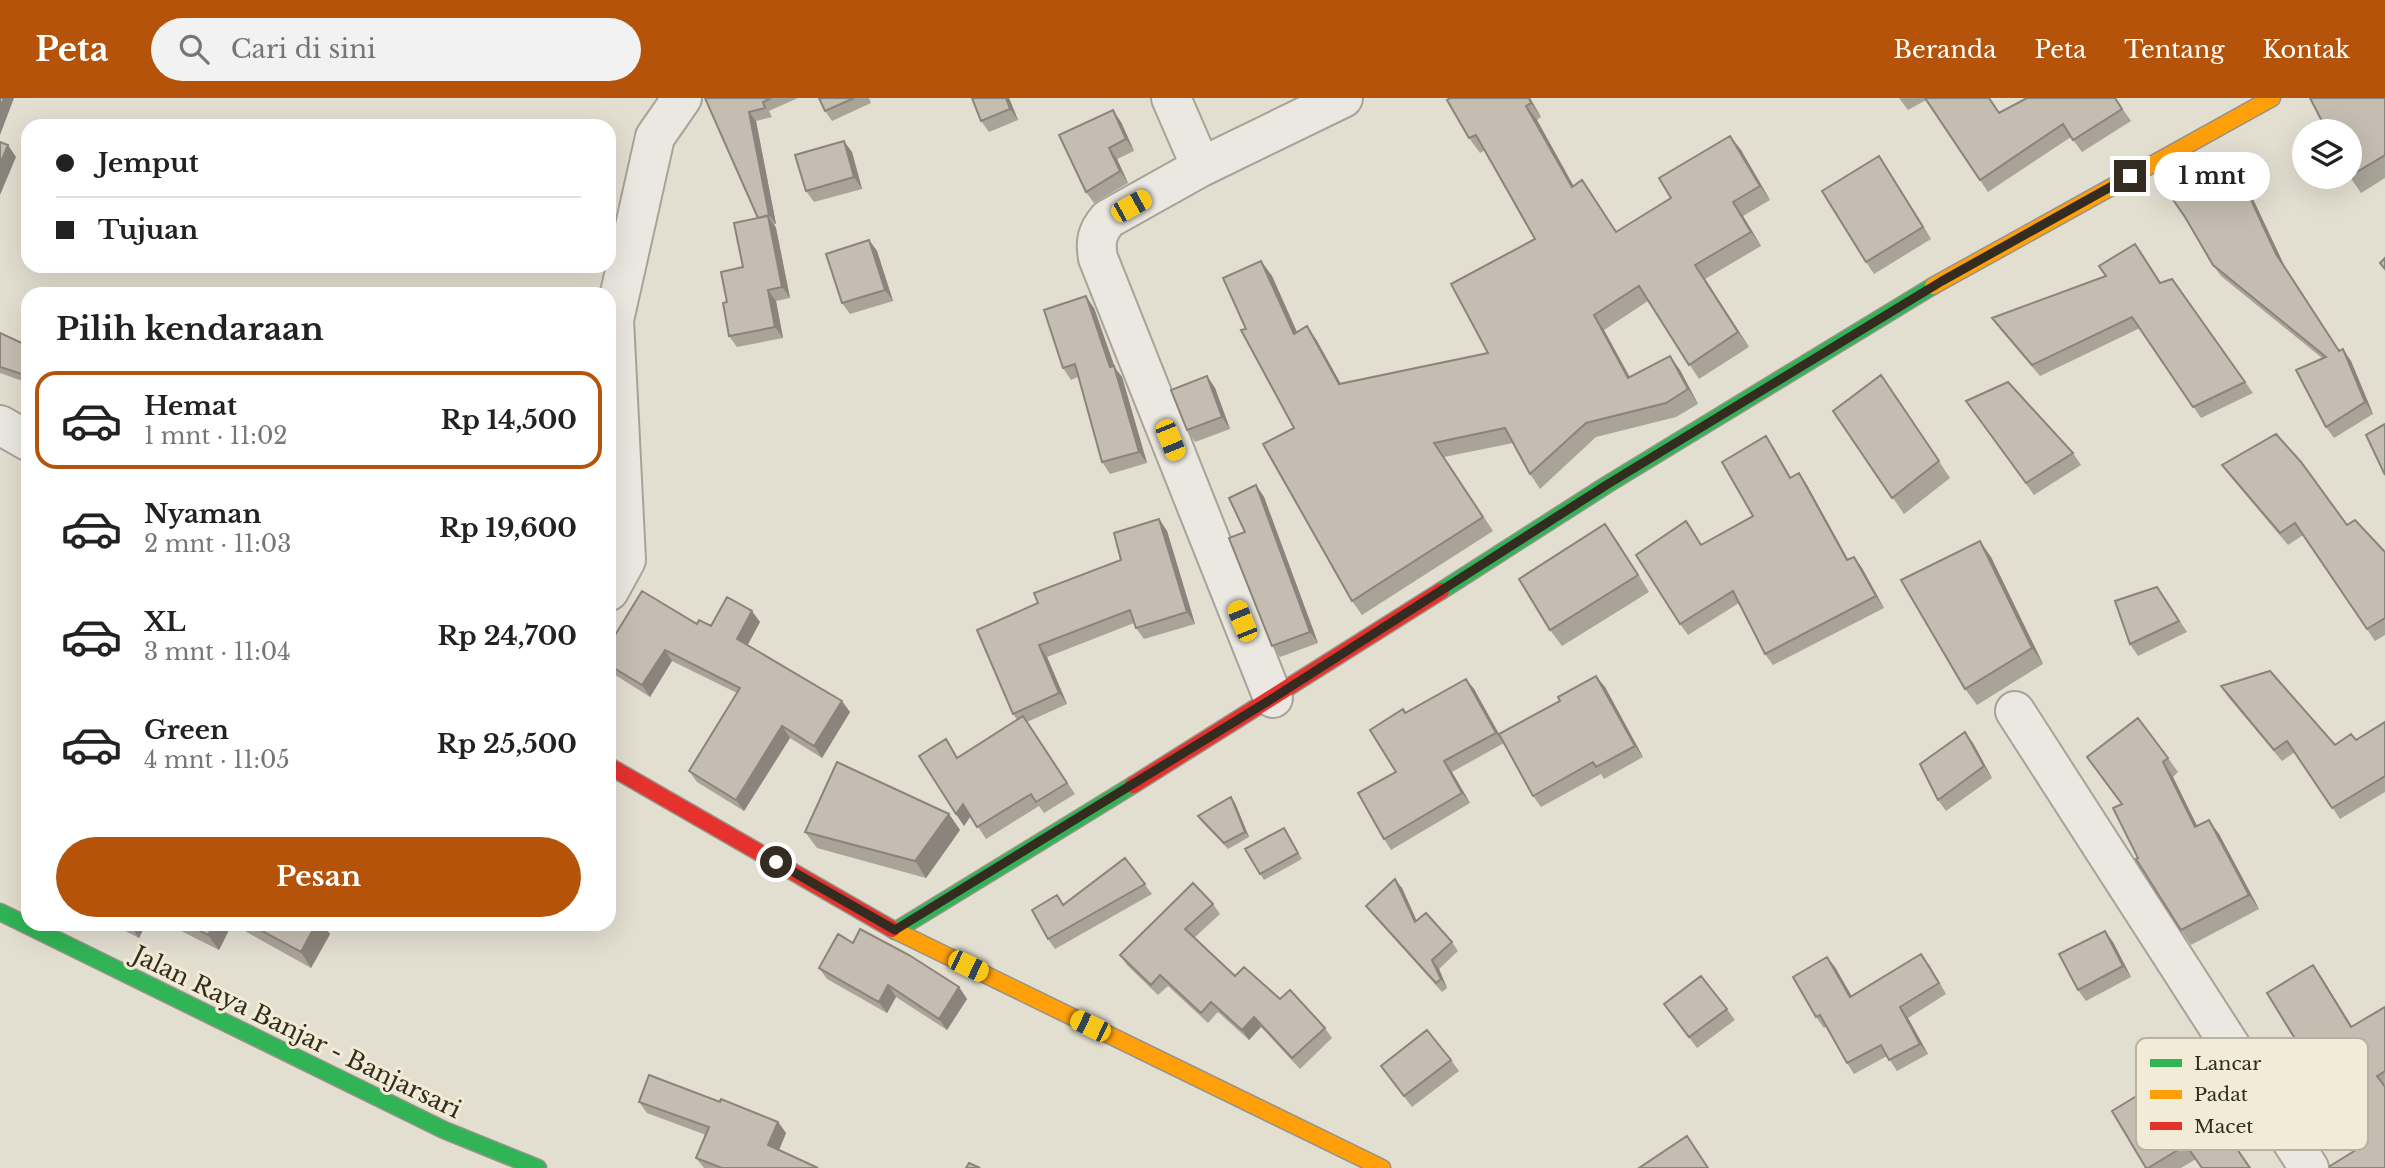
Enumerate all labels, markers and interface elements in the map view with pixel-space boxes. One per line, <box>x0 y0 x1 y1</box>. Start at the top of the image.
search box <box>151 18 641 81</box>
text: Peta <box>35 29 109 70</box>
icon: search <box>175 30 213 68</box>
text: Cari di sini <box>231 33 376 65</box>
text: Beranda <box>1894 35 1996 64</box>
text: Peta <box>2034 35 2086 64</box>
text: Tentang <box>2124 35 2225 64</box>
text: Kontak <box>2263 35 2350 64</box>
map controls <box>2292 119 2362 189</box>
button: layers <box>2292 119 2362 189</box>
text: Jemput <box>98 147 199 179</box>
callout: 1 mnt <box>2154 152 2270 200</box>
route end <box>2114 160 2146 192</box>
text: 1 mnt <box>2178 162 2246 190</box>
car <box>1108 187 1155 225</box>
text: Tujuan <box>98 214 198 246</box>
text: Pilih kendaraan <box>56 309 324 349</box>
icon: car <box>60 389 123 452</box>
text: Hemat <box>144 390 237 422</box>
text: Rp 14,500 <box>441 404 577 436</box>
car <box>1153 417 1188 463</box>
text: 1 mnt · 11:02 <box>144 422 288 450</box>
icon: car <box>60 497 123 560</box>
text: Nyaman <box>144 498 261 530</box>
text: Rp 19,600 <box>439 512 577 544</box>
text: 2 mnt · 11:03 <box>144 530 291 558</box>
car <box>1225 598 1260 644</box>
icon: car <box>60 605 123 668</box>
text: XL <box>144 606 186 638</box>
text: Rp 24,700 <box>437 620 577 652</box>
text: 3 mnt · 11:04 <box>144 638 291 666</box>
icon: car <box>60 713 123 776</box>
text: Green <box>144 714 229 746</box>
text: Rp 25,500 <box>437 728 577 760</box>
text: 4 mnt · 11:05 <box>144 746 290 774</box>
button: Pesan <box>56 837 581 917</box>
route start <box>760 846 792 878</box>
street label: Jalan Raya Banjar - Banjarsari <box>125 938 466 1124</box>
car <box>945 947 992 985</box>
car <box>1067 1007 1114 1045</box>
legend <box>2136 1038 2368 1150</box>
text: Lancar <box>2194 1052 2261 1075</box>
text: Padat <box>2194 1083 2249 1106</box>
text: Macet <box>2194 1115 2254 1138</box>

